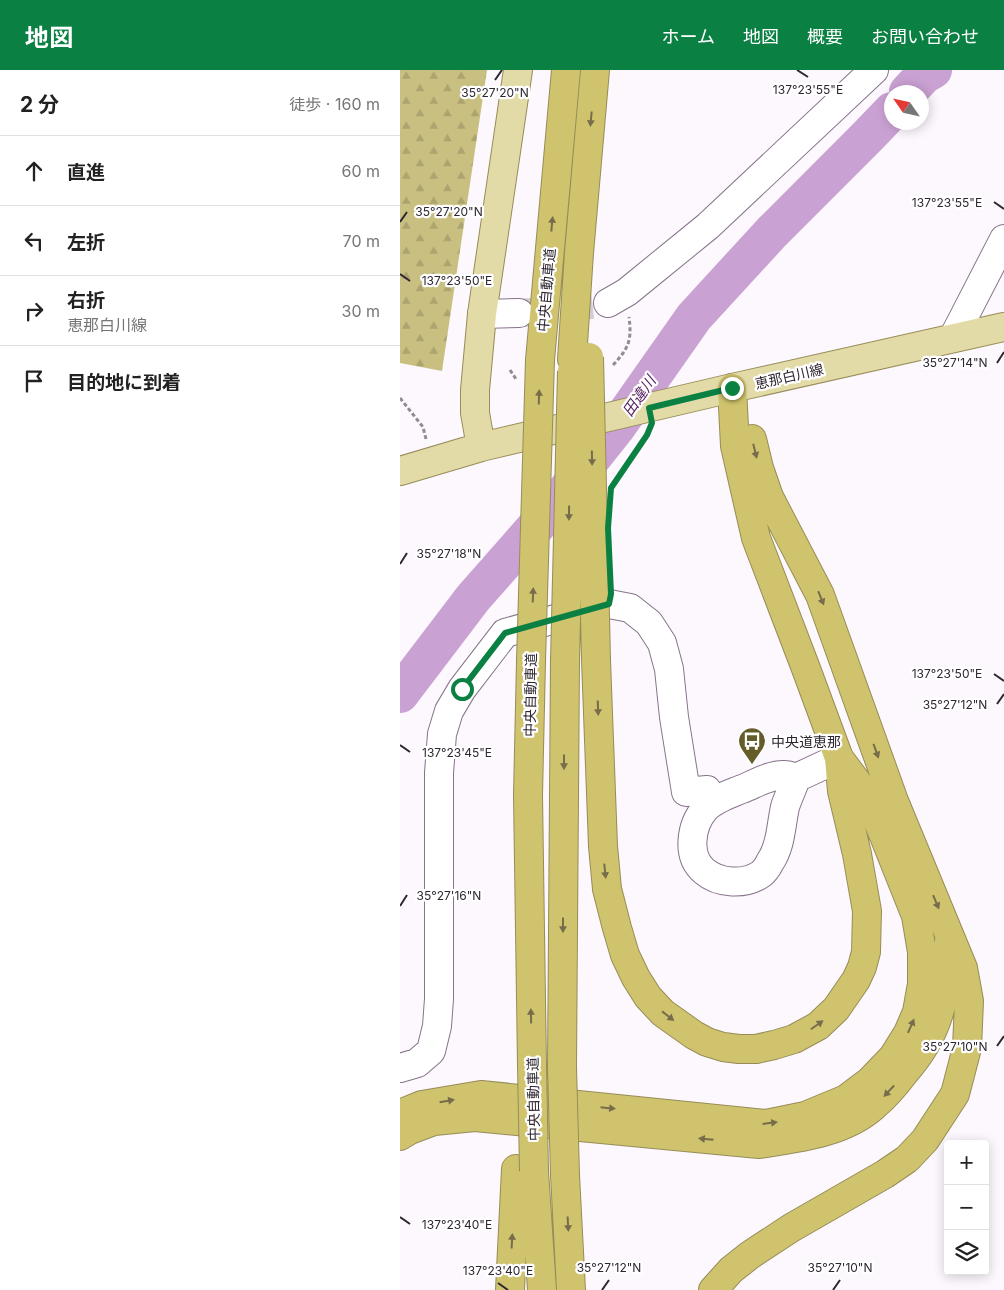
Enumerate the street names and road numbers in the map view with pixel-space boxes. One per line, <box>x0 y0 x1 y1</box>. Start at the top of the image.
street label: 中央自動車道 <box>534 247 558 333</box>
street label: 恵那白川線 <box>753 360 825 392</box>
street label: 中央自動車道 <box>521 653 539 737</box>
street label: 中央自動車道 <box>524 1057 542 1141</box>

